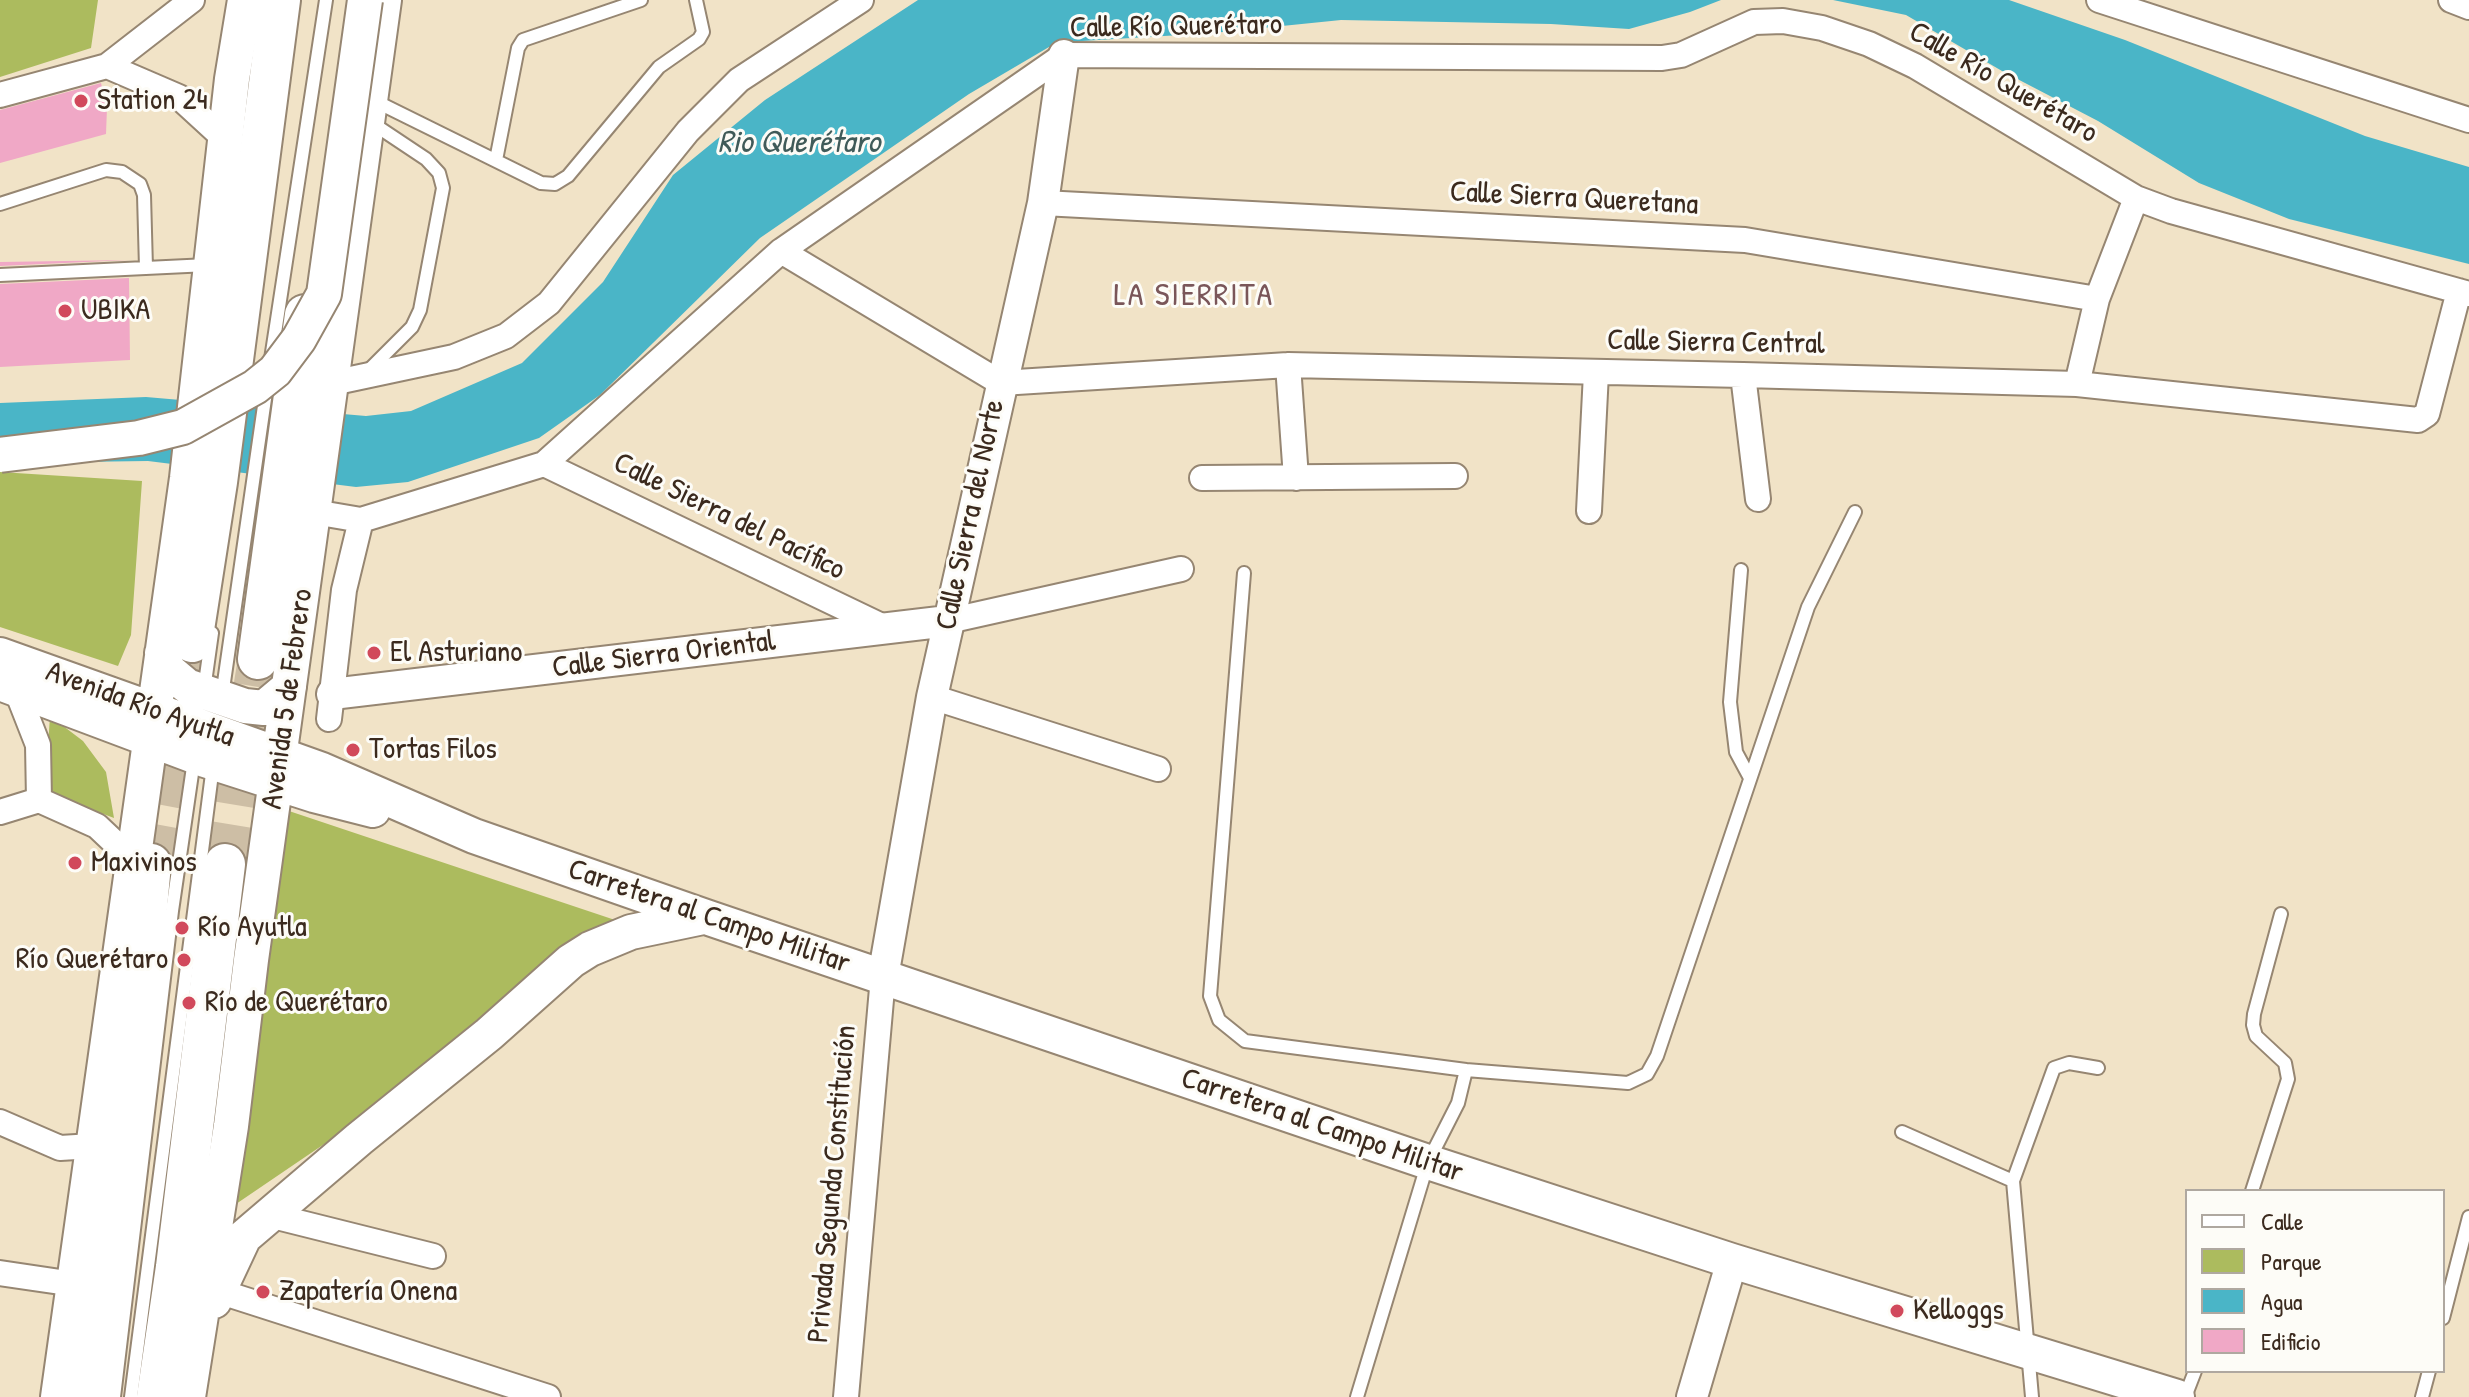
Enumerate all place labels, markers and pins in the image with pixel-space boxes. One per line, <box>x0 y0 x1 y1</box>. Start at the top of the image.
place label: Station 24 <box>97 83 208 119</box>
marker: Station 24 <box>72 92 90 110</box>
place label: UBIKA <box>81 293 150 329</box>
marker: UBIKA <box>56 302 74 320</box>
place label: El Asturiano <box>390 635 522 671</box>
marker: El Asturiano <box>365 644 383 662</box>
place label: Tortas Filos <box>369 732 497 768</box>
marker: Tortas Filos <box>344 741 362 759</box>
place label: Maxivinos <box>91 845 197 881</box>
marker: Maxivinos <box>66 854 84 872</box>
place label: Río Ayutla <box>198 910 307 946</box>
marker: Río Ayutla <box>173 919 191 937</box>
place label: Río Querétaro <box>16 942 168 978</box>
marker: Río Querétaro <box>175 951 193 969</box>
place label: Río de Querétaro <box>205 985 388 1021</box>
marker: Río de Querétaro <box>180 994 198 1012</box>
place label: Zapatería Onena <box>279 1274 457 1310</box>
marker: Zapatería Onena <box>254 1283 272 1301</box>
place label: Kelloggs <box>1913 1293 2004 1329</box>
marker: Kelloggs <box>1888 1302 1906 1320</box>

